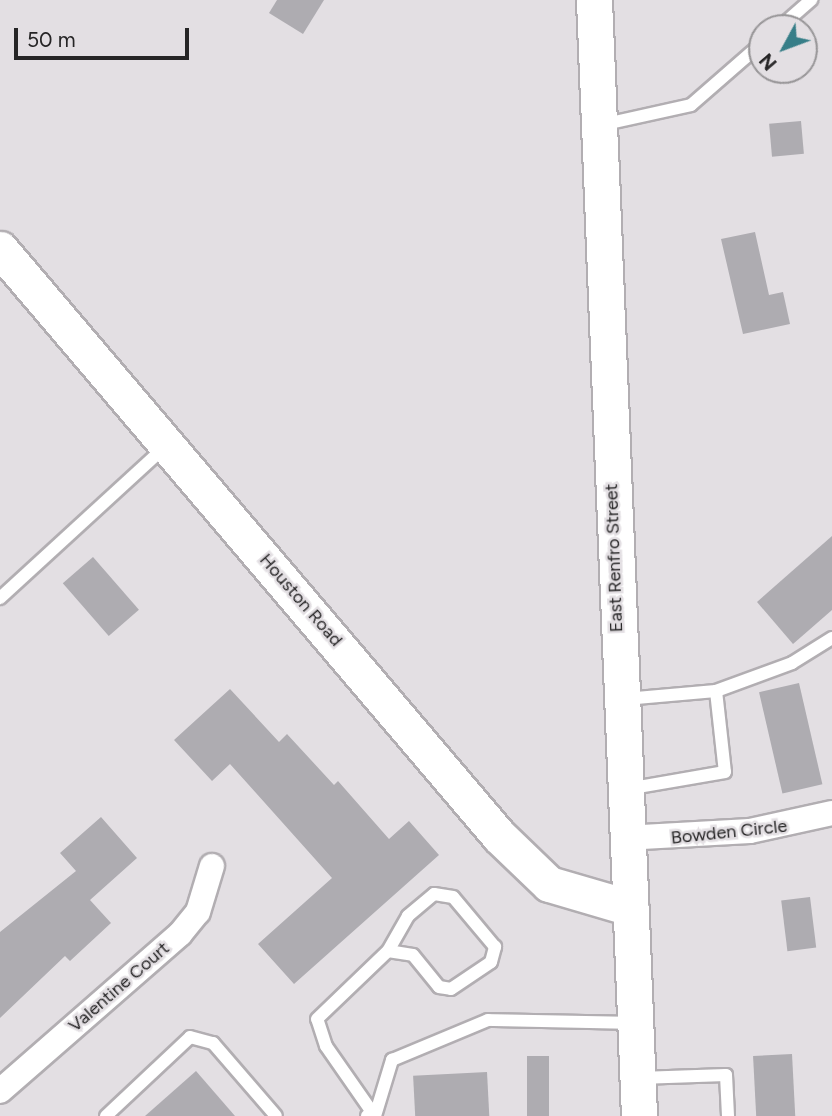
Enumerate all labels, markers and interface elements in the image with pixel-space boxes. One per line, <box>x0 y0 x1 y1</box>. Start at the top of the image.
scale bar <box>18 14 192 58</box>
north arrow <box>748 14 818 84</box>
text: 50 m <box>27 27 76 52</box>
text: N <box>755 49 782 75</box>
street label: East Renfro Street <box>601 483 627 633</box>
street label: Houston Road <box>255 549 347 651</box>
street label: Bowden Circle <box>670 815 788 849</box>
street label: Valentine Court <box>64 937 174 1037</box>

